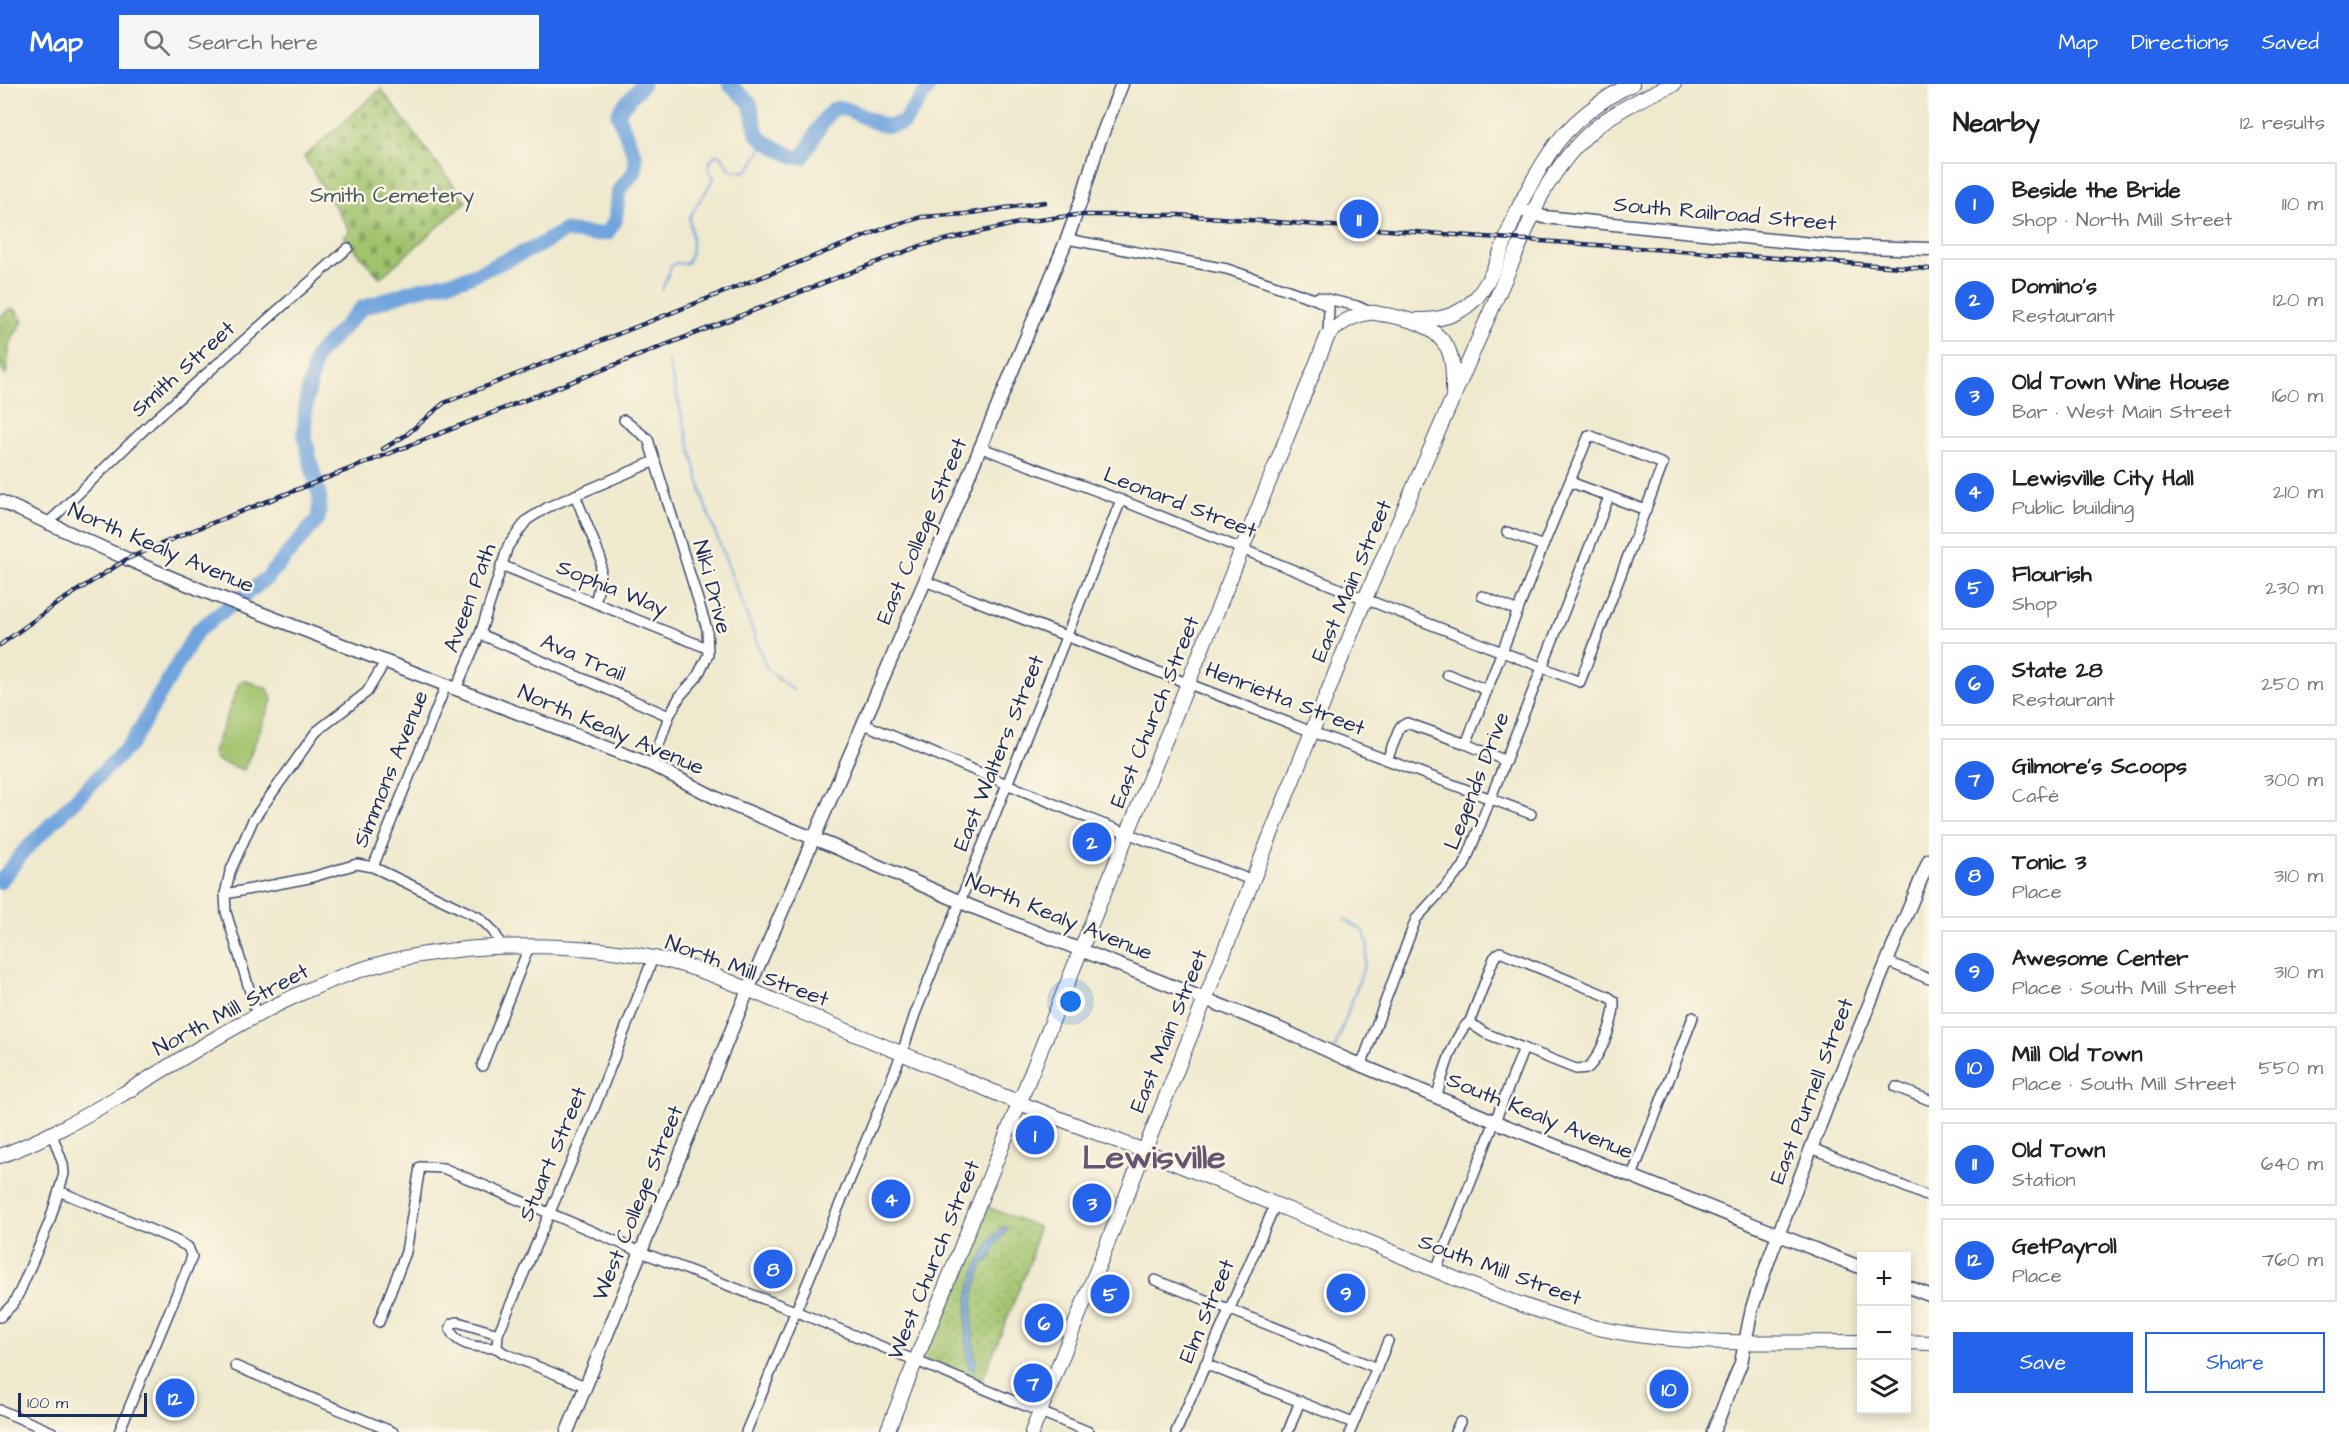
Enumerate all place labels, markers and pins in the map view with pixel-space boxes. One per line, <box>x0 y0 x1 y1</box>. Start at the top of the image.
pin: 11 <box>1340 196 1378 242</box>
pin: 2 <box>1072 820 1112 864</box>
pin: 1 <box>1016 1112 1054 1158</box>
pin: 4 <box>872 1176 910 1222</box>
pin: 3 <box>1072 1180 1112 1226</box>
pin: 8 <box>754 1246 792 1292</box>
pin: 9 <box>1326 1270 1366 1316</box>
pin: 5 <box>1090 1272 1130 1316</box>
pin: 6 <box>1024 1300 1064 1346</box>
pin: 7 <box>1014 1360 1052 1406</box>
pin: 10 <box>1650 1366 1688 1412</box>
pin: 12 <box>156 1376 195 1420</box>

